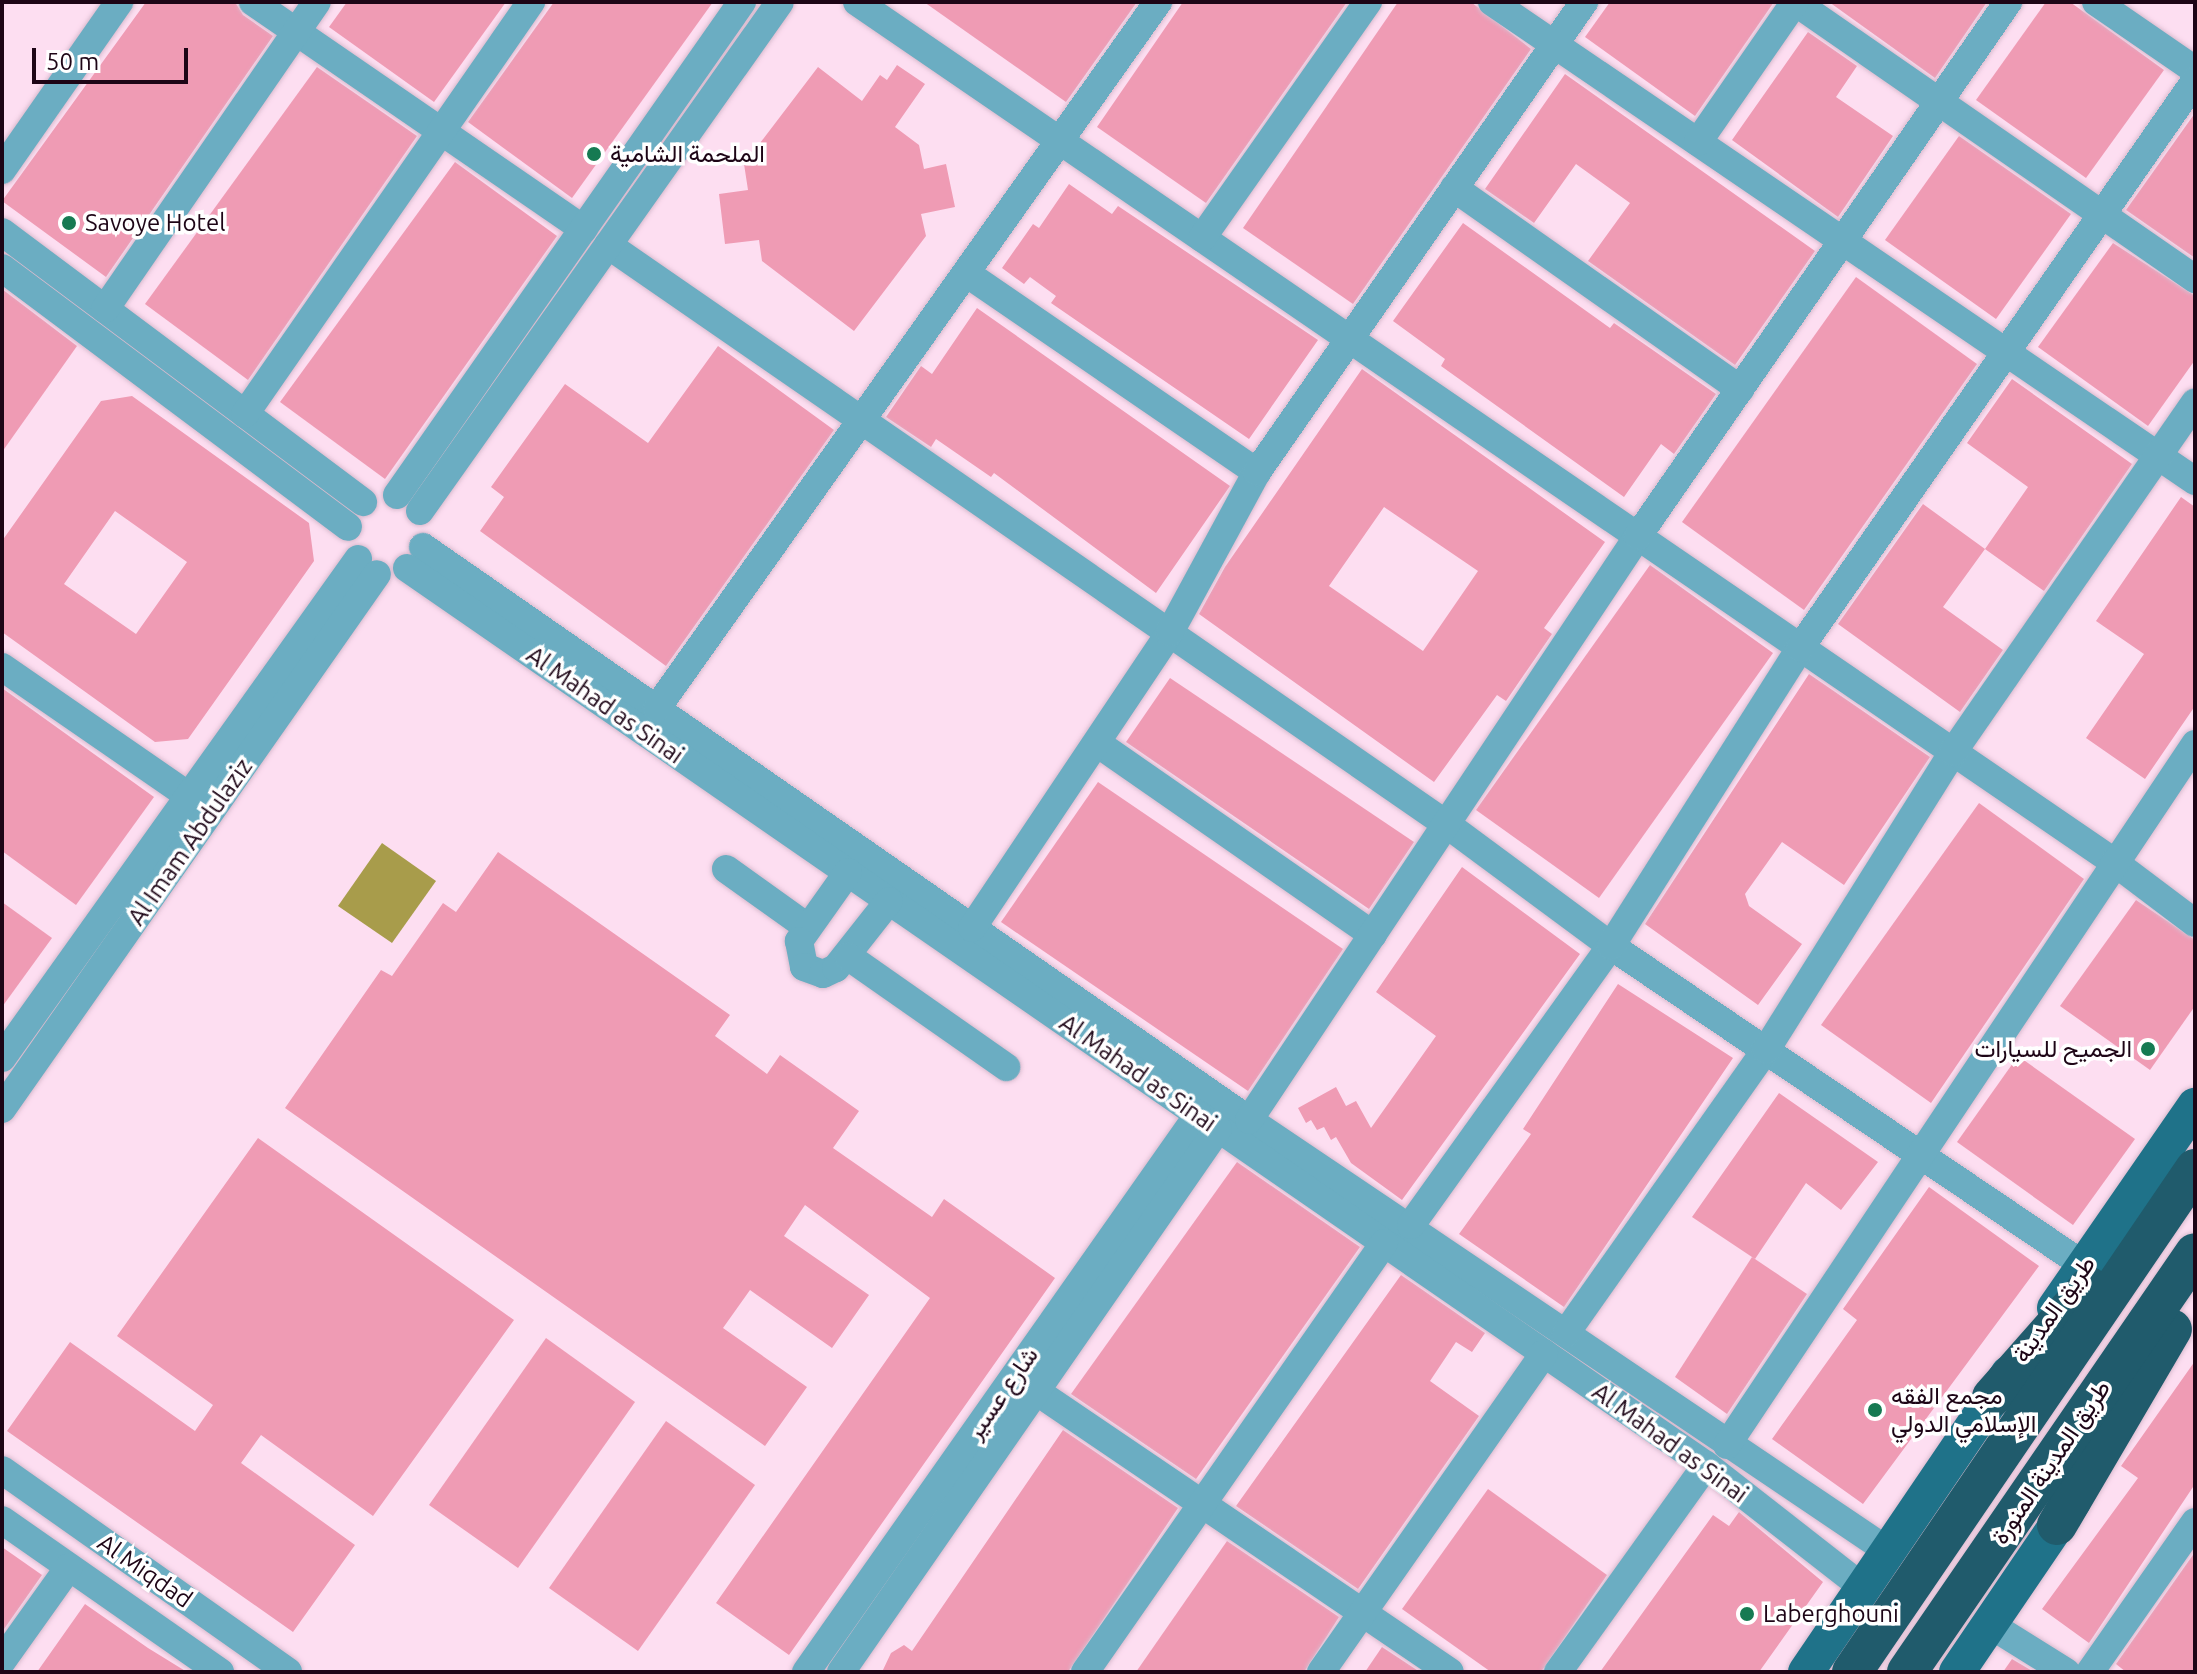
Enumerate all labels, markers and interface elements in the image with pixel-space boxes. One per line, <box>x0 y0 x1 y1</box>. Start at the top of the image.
scale bar <box>36 32 192 82</box>
text: 50 m <box>46 48 99 75</box>
place label: الملحمة الشامية <box>610 140 765 168</box>
marker: الملحمة الشامية <box>585 145 603 163</box>
place label: Savoye Hotel <box>85 209 226 237</box>
marker: Savoye Hotel <box>60 214 78 232</box>
street label: Al Mahad as Sinai <box>521 640 689 770</box>
street label: Al Imam Abdulaziz <box>122 753 258 931</box>
street label: Al Mahad as Sinai <box>1054 1008 1222 1138</box>
place label: الجميح للسيارات <box>1974 1035 2132 1063</box>
marker: الجميح للسيارات <box>2139 1040 2157 1058</box>
street label: طريق المدينة <box>2007 1250 2101 1368</box>
street label: شارع عسير <box>960 1342 1044 1444</box>
street label: طريق المدينة المنورة <box>1986 1375 2116 1549</box>
street label: Al Mahad as Sinai <box>1587 1377 1753 1509</box>
place label: مجمع الفقه الإسلامي الدولي <box>1891 1382 2036 1438</box>
marker: مجمع الفقه الإسلامي الدولي <box>1866 1401 1884 1419</box>
street label: Al Miqdad <box>92 1528 198 1614</box>
place label: Laberghouni <box>1763 1600 1899 1628</box>
marker: Laberghouni <box>1738 1605 1756 1623</box>

